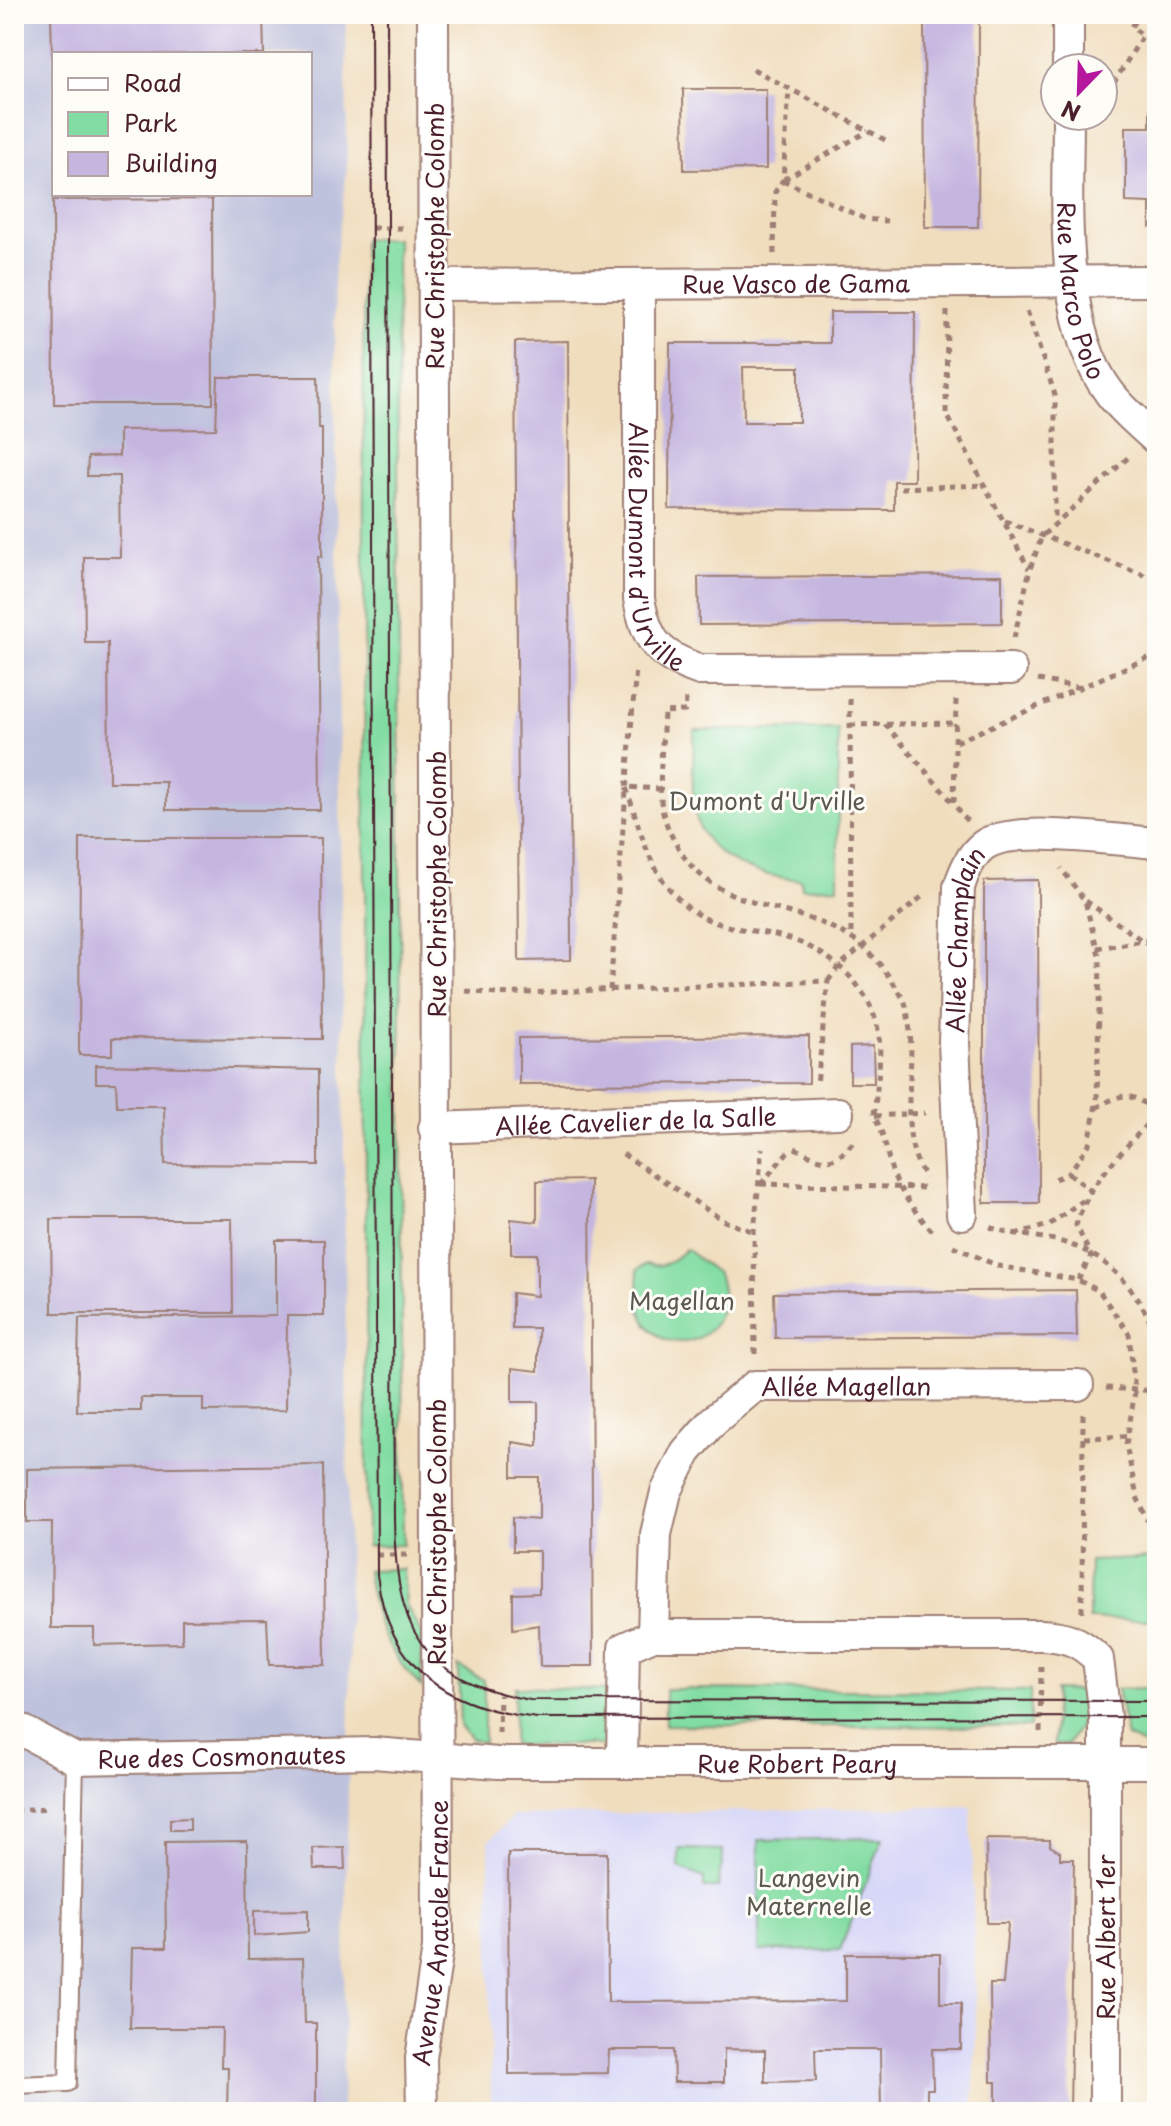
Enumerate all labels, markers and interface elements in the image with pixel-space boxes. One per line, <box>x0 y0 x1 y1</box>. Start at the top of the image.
legend <box>52 52 312 196</box>
north arrow <box>1039 52 1119 132</box>
text: Road <box>124 64 182 100</box>
text: N <box>1056 93 1085 130</box>
street label: Rue Christophe Colomb <box>416 103 452 369</box>
text: Park <box>124 104 178 140</box>
text: Building <box>124 144 218 180</box>
street label: Rue Marco Polo <box>1049 202 1115 386</box>
street label: Rue Vasco de Gama <box>682 264 910 302</box>
street label: Allée Dumont d'Urville <box>621 422 692 680</box>
street label: Rue Christophe Colomb <box>418 751 454 1017</box>
park label: Dumont d'Urville <box>668 782 866 818</box>
street label: Allée Champlain <box>936 838 993 1033</box>
street label: Allée Cavelier de la Salle <box>495 1097 777 1144</box>
park label: Magellan <box>629 1282 735 1318</box>
street label: Allée Magellan <box>761 1367 931 1404</box>
street label: Rue Christophe Colomb <box>418 1399 454 1665</box>
street label: Rue des Cosmonautes <box>97 1736 346 1777</box>
street label: Rue Robert Peary <box>697 1745 897 1781</box>
street label: Avenue Anatole France <box>402 1800 457 2068</box>
street label: Rue Albert 1er <box>1087 1853 1123 2020</box>
park label: Langevin Maternelle <box>746 1859 872 1923</box>

